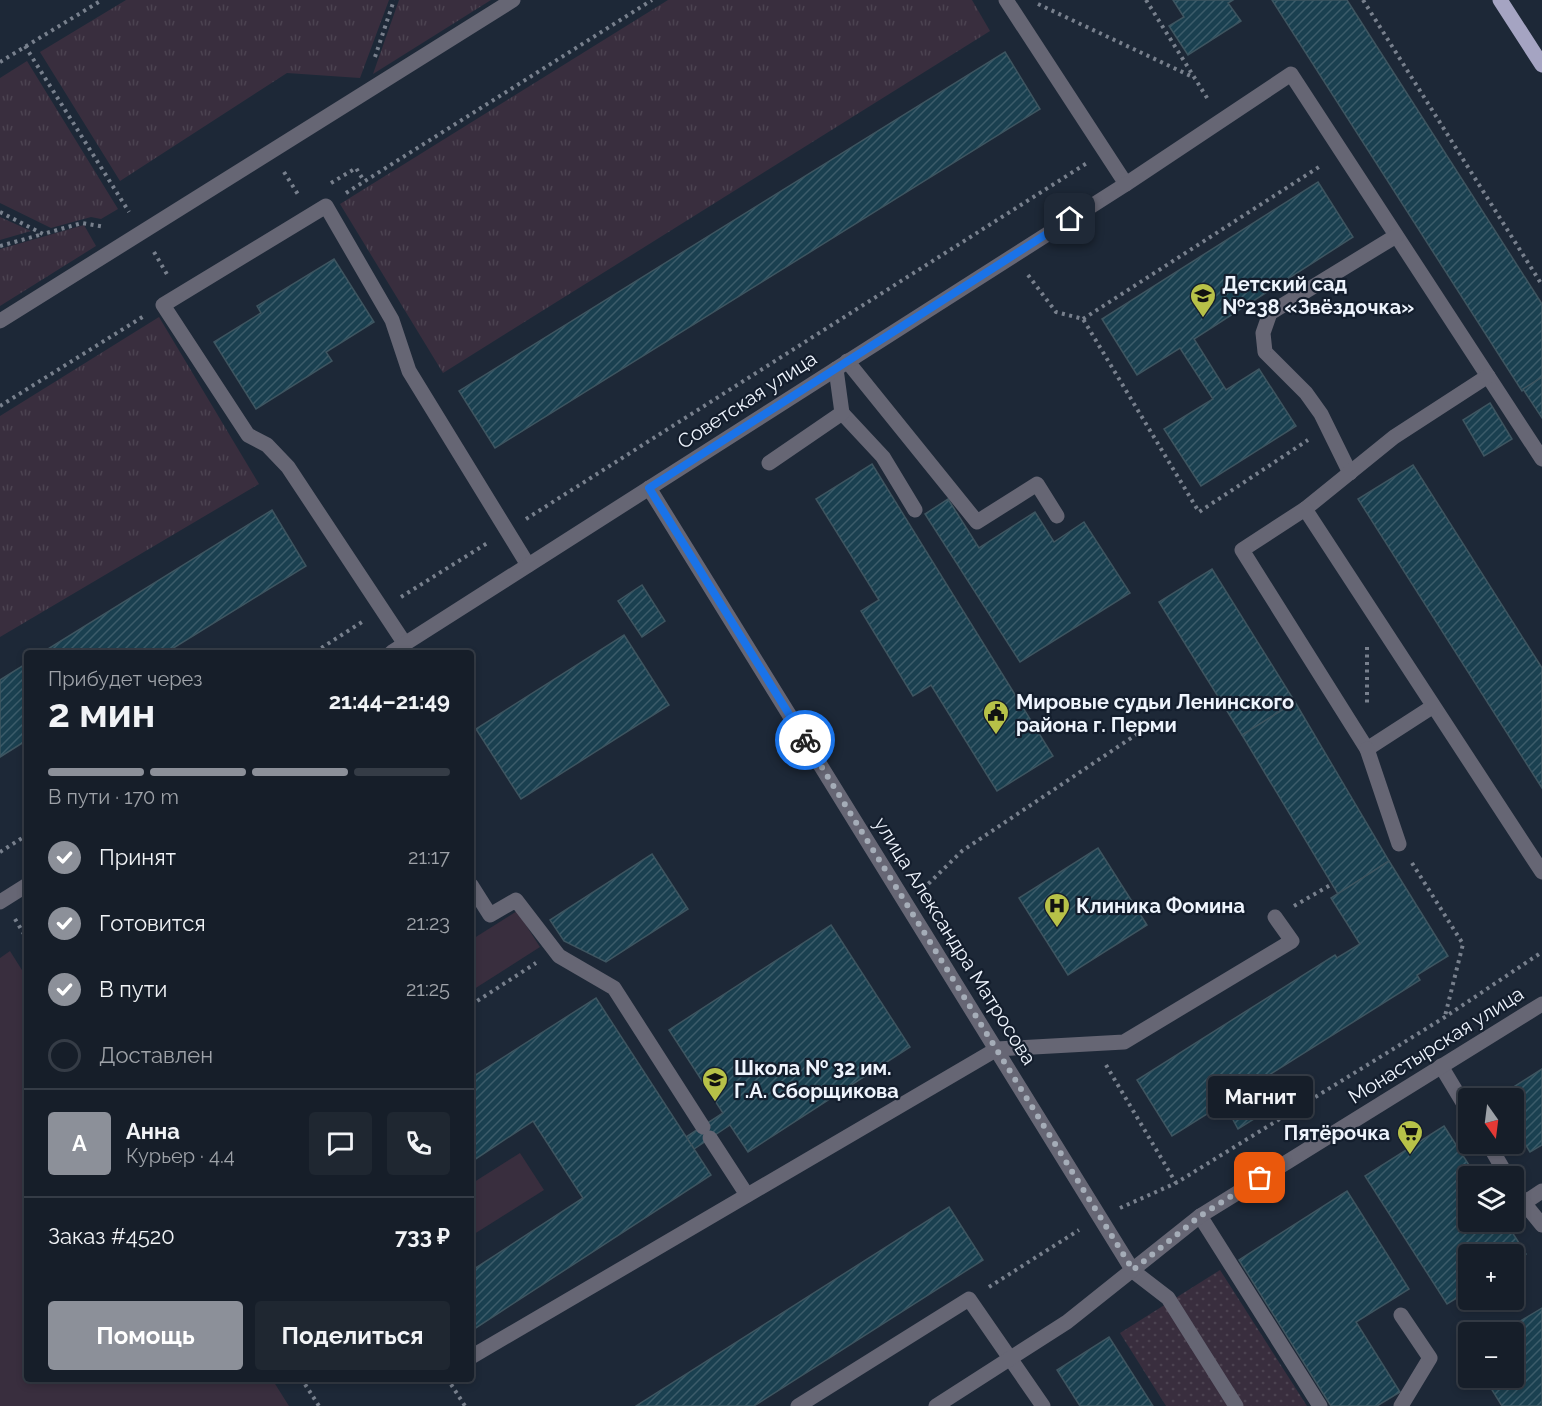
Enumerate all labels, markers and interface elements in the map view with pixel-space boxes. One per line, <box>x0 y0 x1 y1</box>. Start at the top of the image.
pin <box>1044 193 1095 244</box>
icon: home <box>1053 202 1086 235</box>
place label: Детский сад №238 «Звёздочка» <box>1222 272 1414 319</box>
school or university icon: Детский сад №238 «Звёздочка» <box>1188 281 1218 319</box>
street label: Советская улица <box>673 346 821 454</box>
text: Прибудет через <box>48 667 202 691</box>
text: 21:44–21:49 <box>329 688 450 714</box>
text: 2 мин <box>48 690 155 736</box>
place label: Мировые судьи Ленинского района г. Перми <box>1016 690 1294 737</box>
public building icon: Мировые судьи Ленинского района г. Перми <box>981 698 1011 736</box>
courier <box>775 710 835 770</box>
icon: bike <box>789 724 822 757</box>
text: В пути · 170 m <box>48 785 179 809</box>
street label: улица Александра Матросова <box>869 813 1041 1069</box>
icon: check <box>48 841 81 874</box>
text: Принят <box>99 844 176 870</box>
text: 21:17 <box>408 845 450 869</box>
hospital icon: Клиника Фомина <box>1042 891 1072 929</box>
place label: Клиника Фомина <box>1076 894 1245 918</box>
icon: check <box>48 907 81 940</box>
text: Готовится <box>99 910 206 936</box>
text: 21:23 <box>406 911 450 935</box>
icon: check <box>48 973 81 1006</box>
text: В пути <box>99 976 167 1002</box>
text: 21:25 <box>406 977 450 1001</box>
street label: Монастырская улица <box>1344 981 1528 1109</box>
text: Доставлен <box>99 1042 213 1068</box>
place label: Школа № 32 им. Г.А. Сборщикова <box>734 1056 899 1103</box>
school or university icon: Школа № 32 им. Г.А. Сборщикова <box>700 1065 730 1103</box>
callout: Магнит <box>1208 1076 1312 1118</box>
text: Магнит <box>1225 1085 1296 1109</box>
north arrow <box>1458 1088 1524 1154</box>
map controls <box>1458 1088 1524 1388</box>
button: chat <box>309 1112 372 1175</box>
button: phone <box>387 1112 450 1175</box>
text: Анна <box>126 1118 180 1144</box>
supermarket icon: Пятёрочка <box>1395 1118 1425 1156</box>
place label: Пятёрочка <box>1284 1121 1390 1145</box>
text: А <box>72 1130 87 1156</box>
text: Курьер · 4.4 <box>126 1144 235 1168</box>
pin <box>1234 1152 1285 1203</box>
icon: bag <box>1243 1161 1276 1194</box>
button: layers <box>1458 1166 1524 1232</box>
text: Заказ #4520 <box>48 1223 175 1249</box>
text: 733 ₽ <box>395 1223 450 1249</box>
button: + <box>1458 1244 1524 1310</box>
button: Помощь <box>48 1301 243 1370</box>
button: Поделиться <box>255 1301 450 1370</box>
button: − <box>1458 1322 1524 1388</box>

